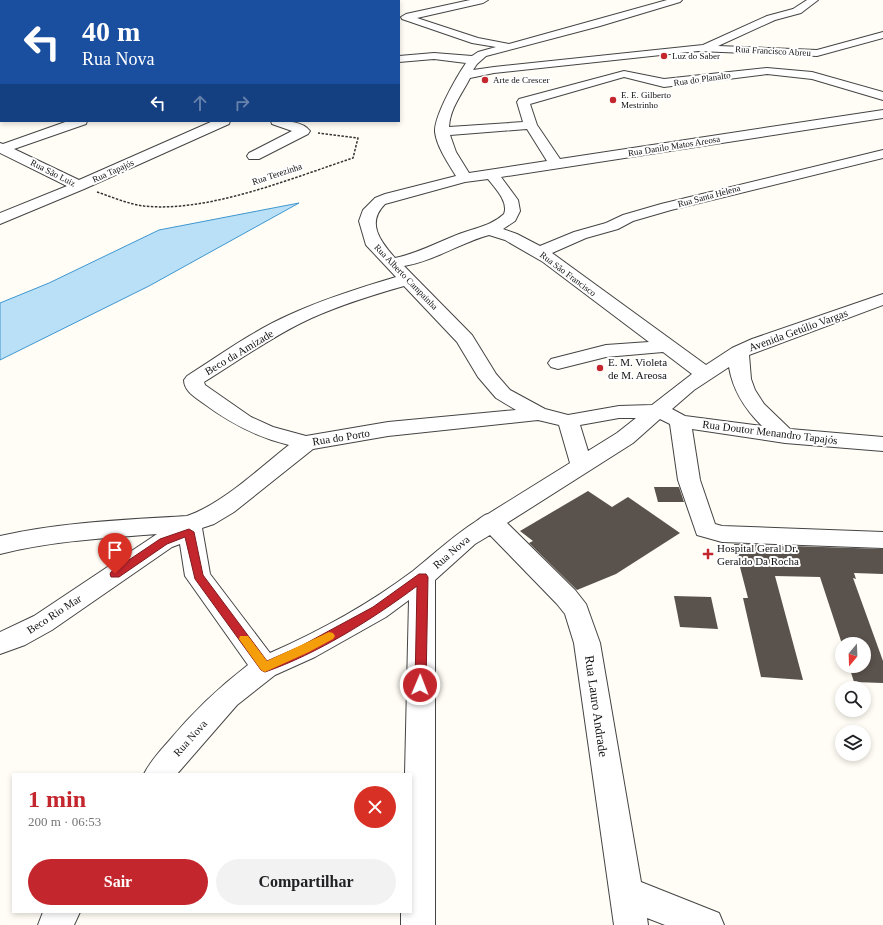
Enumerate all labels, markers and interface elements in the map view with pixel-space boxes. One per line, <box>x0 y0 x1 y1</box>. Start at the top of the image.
icon: left <box>16 16 68 68</box>
text: 40 m <box>82 16 140 47</box>
street label: Rua Francisco Abreu <box>735 44 812 58</box>
text: Rua Nova <box>82 49 154 69</box>
marker: Luz do Saber <box>659 51 669 61</box>
place label: Luz do Saber <box>672 51 720 61</box>
street label: Rua do Planalto <box>673 70 732 88</box>
marker: Arte de Crescer <box>480 75 490 85</box>
place label: Arte de Crescer <box>493 75 549 85</box>
place label: E. E. Gilberto Mestrinho <box>621 90 671 110</box>
icon: left <box>147 92 169 114</box>
icon: ahead <box>189 92 211 114</box>
icon: right <box>231 92 253 114</box>
marker: E. E. Gilberto Mestrinho <box>608 95 618 105</box>
street label: Rua Danilo Matos Areosa <box>627 134 721 158</box>
street label: Rua São Luiz <box>29 157 77 189</box>
street label: Rua Tapajós <box>91 157 136 185</box>
street label: Rua Terezinha <box>251 161 303 187</box>
street label: Rua Santa Helena <box>677 183 741 209</box>
street label: Rua Alberto Campainha <box>372 242 440 312</box>
street label: Rua São Francisco <box>538 250 598 299</box>
street label: Avenida Getúlio Vargas <box>747 306 849 354</box>
street label: Beco da Amizade <box>203 327 275 377</box>
place label: E. M. Violeta de M. Areosa <box>608 356 667 381</box>
marker: E. M. Violeta de M. Areosa <box>595 363 605 373</box>
street label: Rua Doutor Menandro Tapajós <box>702 418 838 446</box>
street label: Rua do Porto <box>311 426 371 447</box>
pin <box>98 533 132 574</box>
street label: Rua Nova <box>430 533 472 571</box>
icon: arrive <box>104 539 126 561</box>
place label: Hospital Geral Dr. Geraldo Da Rocha <box>717 542 799 567</box>
marker: Hospital Geral Dr. Geraldo Da Rocha <box>702 548 714 560</box>
street label: Beco Rio Mar <box>25 592 84 636</box>
north arrow <box>835 637 871 673</box>
map controls <box>835 637 871 761</box>
street label: Rua Lauro Andrade <box>582 654 611 758</box>
position arrow <box>399 664 441 706</box>
button: search <box>835 681 871 717</box>
street label: Rua Nova <box>171 717 209 758</box>
button: layers <box>835 725 871 761</box>
text: 1 min <box>28 786 86 812</box>
button: close <box>354 786 396 828</box>
text: 200 m · 06:53 <box>28 814 101 829</box>
button: Sair <box>28 859 208 905</box>
button: Compartilhar <box>216 859 396 905</box>

